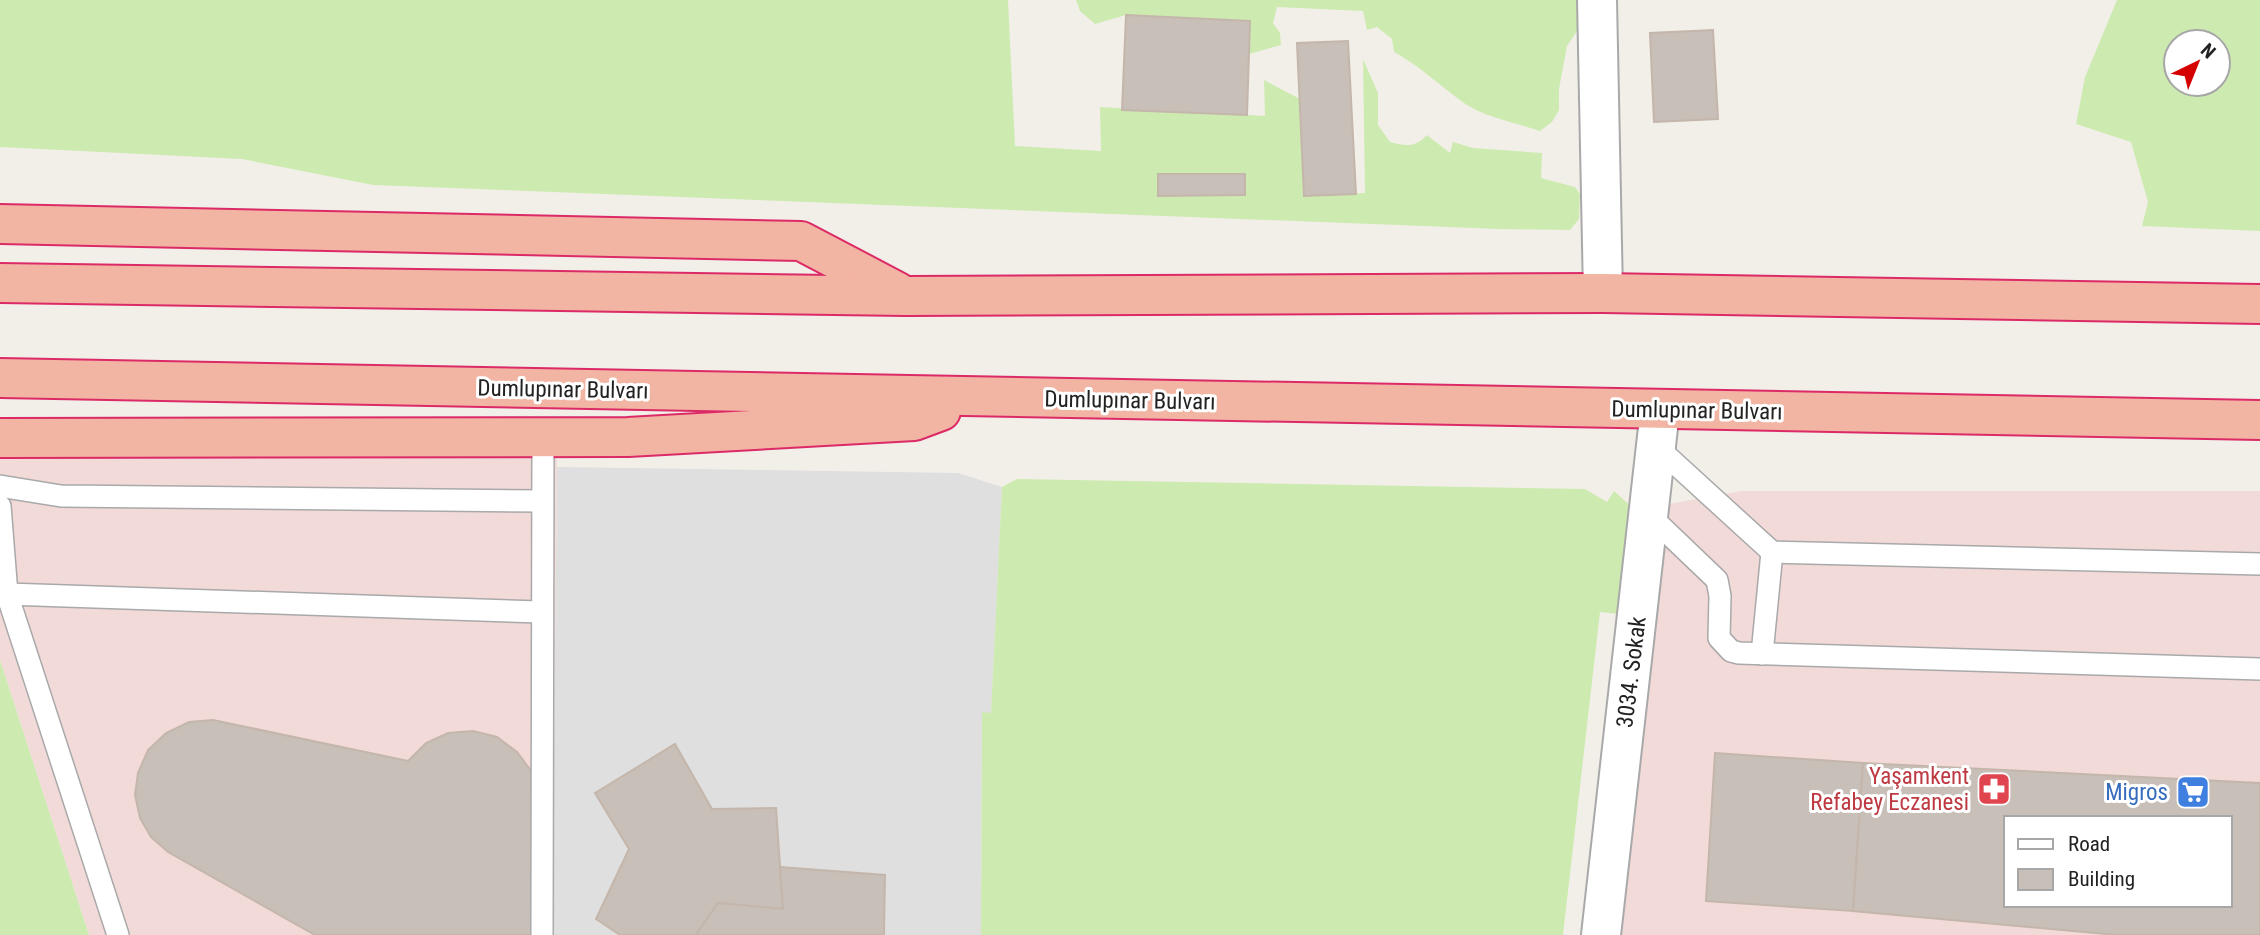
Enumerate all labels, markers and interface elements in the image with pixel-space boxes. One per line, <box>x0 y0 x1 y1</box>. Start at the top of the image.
north arrow <box>2162 28 2232 98</box>
text: N <box>2196 39 2220 63</box>
street label: Dumlupınar Bulvarı <box>477 375 649 404</box>
street label: Dumlupınar Bulvarı <box>1044 386 1216 415</box>
street label: Dumlupınar Bulvarı <box>1611 396 1783 425</box>
street label: 3034. Sokak <box>1611 614 1652 729</box>
place label: Yaşamkent Refabey Eczanesi <box>1810 763 1969 816</box>
pharmacy icon: Yaşamkent Refabey Eczanesi <box>1975 770 2013 808</box>
supermarket icon: Migros <box>2174 773 2212 811</box>
place label: Migros <box>2105 779 2168 806</box>
legend <box>2004 816 2232 907</box>
text: Road <box>2068 832 2110 856</box>
text: Building <box>2068 867 2135 891</box>

